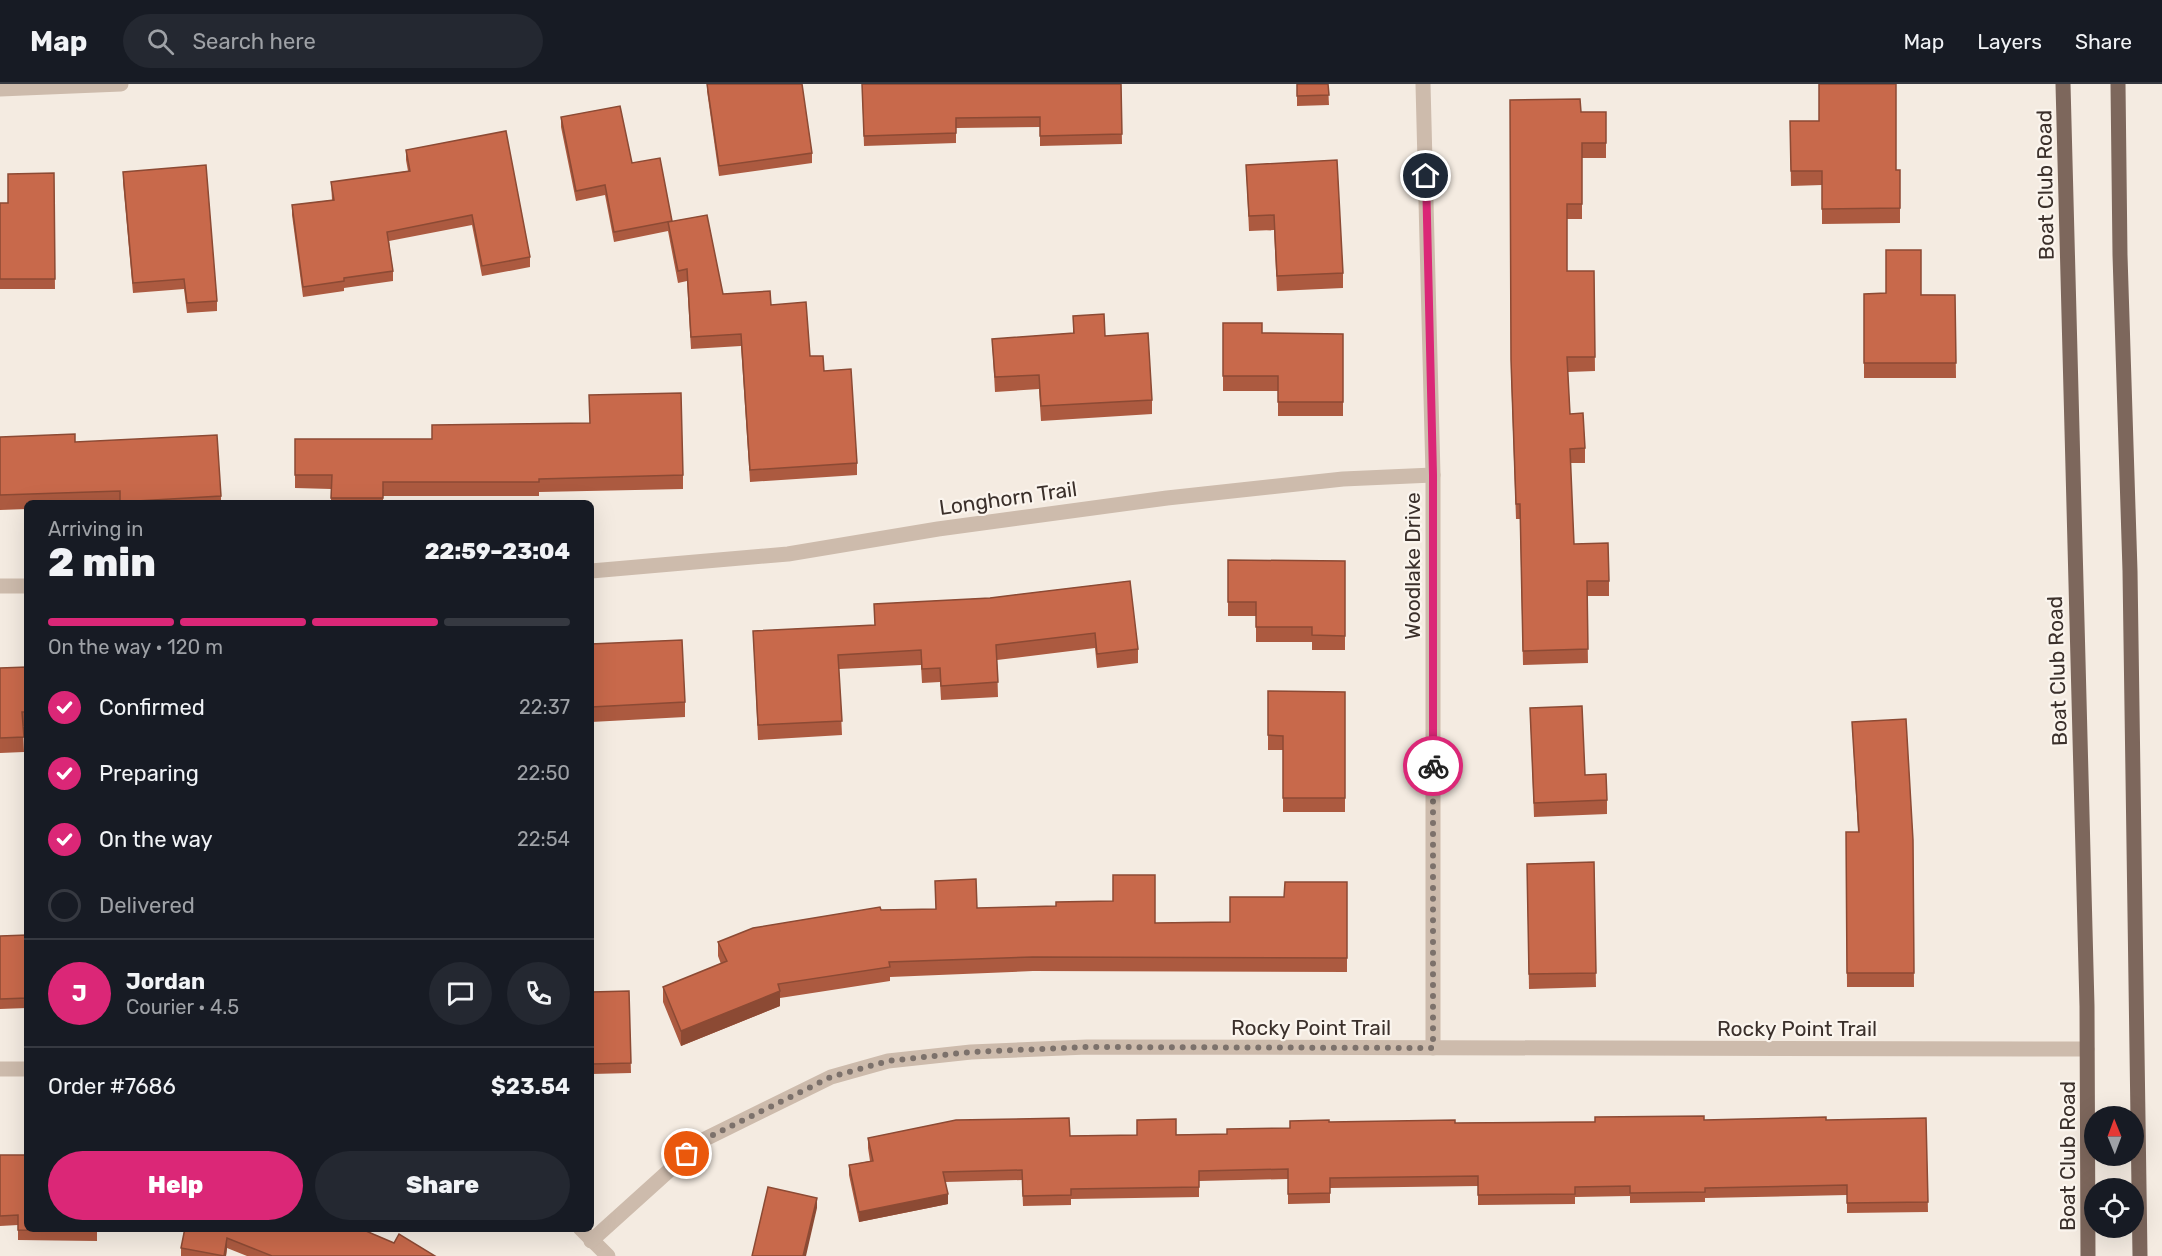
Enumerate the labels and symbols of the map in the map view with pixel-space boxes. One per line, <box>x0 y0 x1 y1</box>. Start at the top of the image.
street label: Boat Club Road <box>2031 110 2059 260</box>
pin <box>1400 150 1451 201</box>
street label: Longhorn Trail <box>937 476 1079 520</box>
street label: Woodlake Drive <box>1400 492 1425 640</box>
street label: Boat Club Road <box>2042 596 2072 746</box>
courier <box>1403 736 1463 796</box>
street label: Rocky Point Trail <box>1231 1015 1391 1040</box>
street label: Rocky Point Trail <box>1717 1016 1877 1041</box>
street label: Boat Club Road <box>2055 1081 2080 1231</box>
north arrow <box>2084 1106 2144 1166</box>
pin <box>661 1128 712 1179</box>

